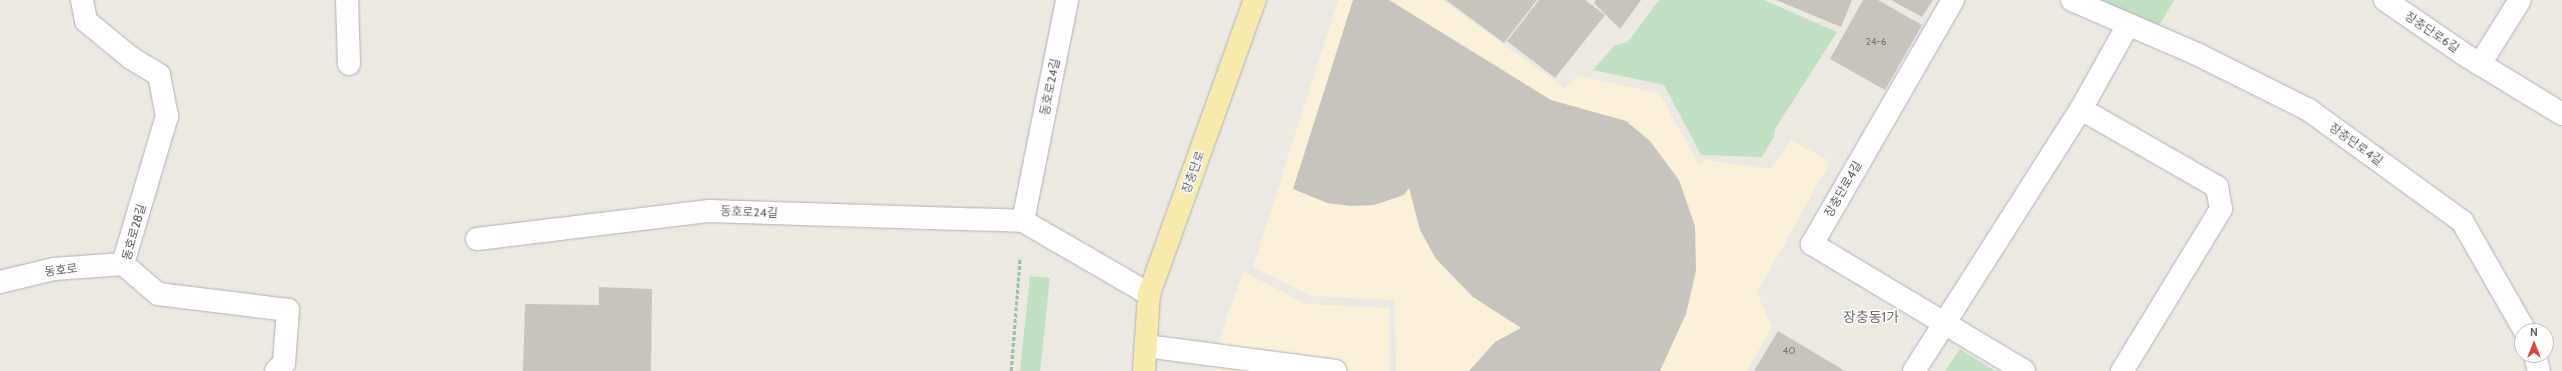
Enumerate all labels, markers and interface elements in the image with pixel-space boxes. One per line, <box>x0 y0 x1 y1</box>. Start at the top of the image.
street label: 장충단로6길 <box>2402 9 2462 55</box>
house number: 24-6 <box>1866 36 1886 48</box>
street label: 동호로24길 <box>1037 57 1063 117</box>
street label: 장충단로4길 <box>2327 120 2385 168</box>
street label: 장충단로 <box>1179 149 1207 195</box>
street label: 장충단로4길 <box>1821 158 1865 220</box>
street label: 동호로28길 <box>119 202 149 262</box>
street label: 동호로24길 <box>720 204 778 220</box>
street label: 동호로 <box>44 261 78 279</box>
district label: 장충동1가 <box>1843 309 1899 325</box>
north arrow <box>2514 323 2554 363</box>
text: N <box>2530 325 2538 339</box>
house number: 40 <box>1783 345 1795 357</box>

